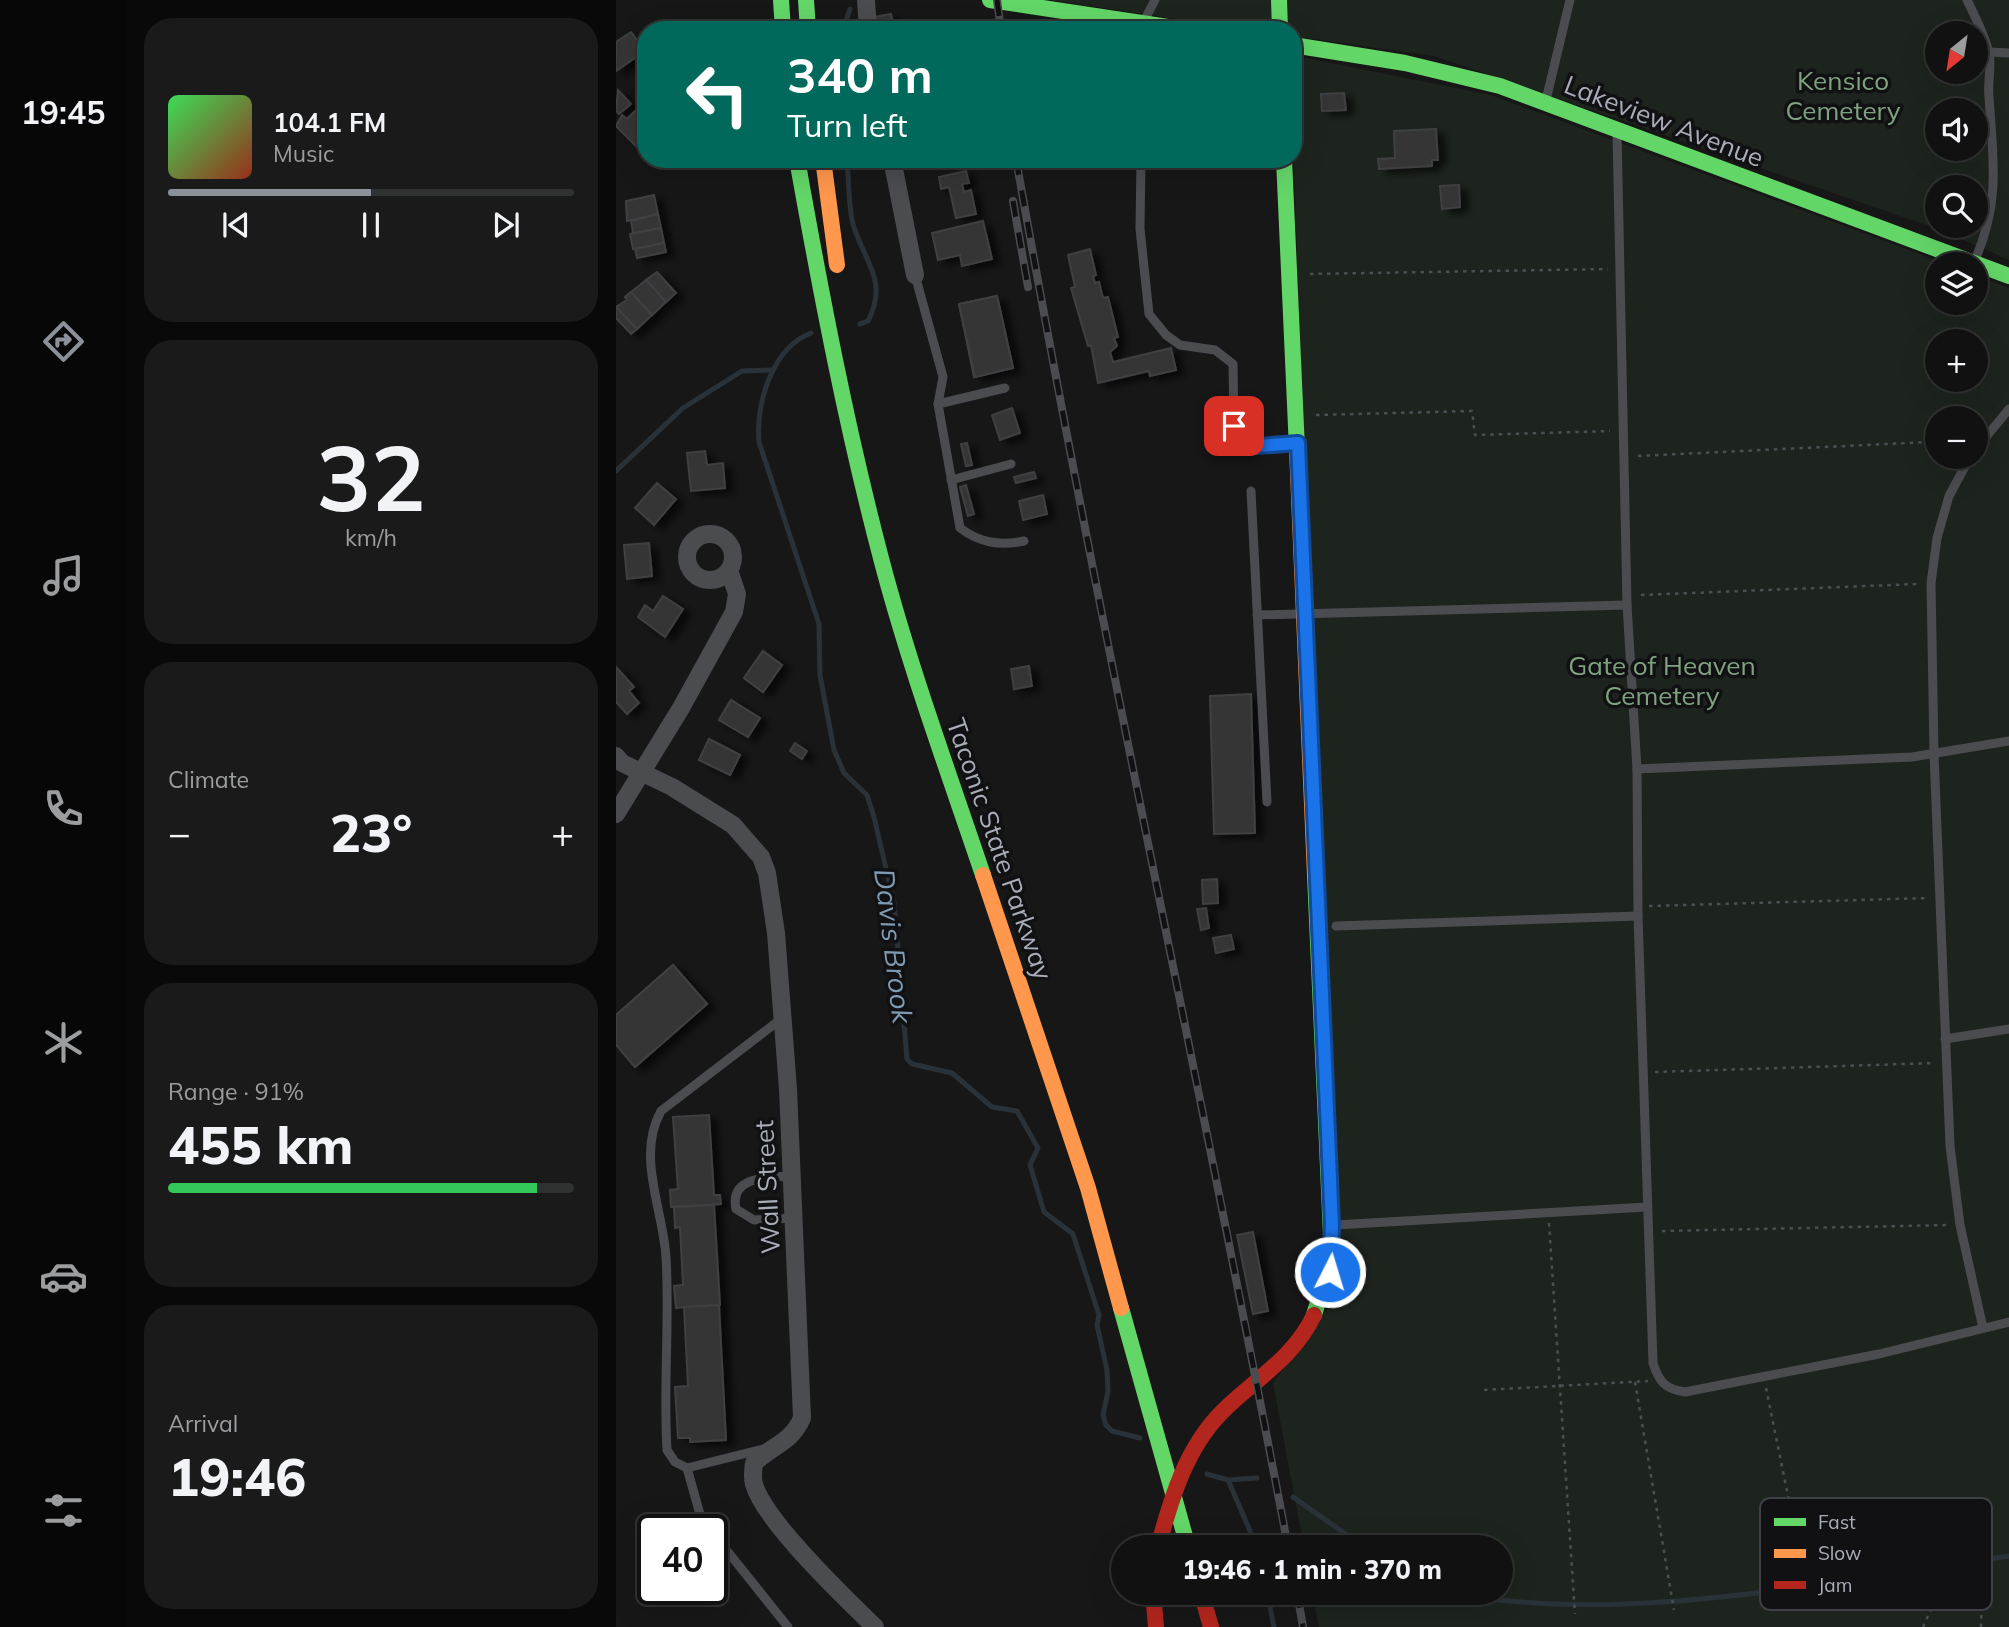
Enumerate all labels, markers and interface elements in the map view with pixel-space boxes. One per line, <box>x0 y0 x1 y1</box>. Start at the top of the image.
north arrow <box>1925 21 1988 84</box>
map controls <box>1925 21 1988 469</box>
text: 340 m <box>787 44 933 105</box>
icon: left <box>672 49 763 140</box>
park label: Kensico Cemetery <box>1785 64 1901 127</box>
street label: Lakeview Avenue <box>1560 68 1768 174</box>
text: 19:45 <box>21 92 105 132</box>
button: sound <box>1925 98 1988 161</box>
text: Turn left <box>787 105 907 145</box>
text: 104.1 FM <box>273 106 386 139</box>
text: Music <box>273 139 334 168</box>
button: search <box>1925 175 1988 238</box>
icon: previous <box>217 206 255 244</box>
icon: pause <box>352 206 390 244</box>
icon: next <box>487 206 525 244</box>
button: layers <box>1925 252 1988 315</box>
icon: directions <box>39 317 88 366</box>
button: + <box>1925 329 1988 392</box>
pin <box>1204 396 1264 456</box>
button: − <box>1925 406 1988 469</box>
icon: arrive <box>1215 407 1253 445</box>
text: 32 <box>316 420 426 534</box>
text: km/h <box>345 523 397 552</box>
icon: music <box>39 551 88 600</box>
park label: Gate of Heaven Cemetery <box>1568 649 1756 712</box>
street label: Taconic State Parkway <box>940 714 1060 984</box>
text: Climate <box>168 765 249 794</box>
icon: phone <box>39 784 88 833</box>
text: 23° <box>330 800 412 865</box>
text: − <box>168 809 191 857</box>
text: + <box>551 809 574 857</box>
water label: Davis Brook <box>867 867 921 1027</box>
icon: climate <box>39 1018 88 1067</box>
text: Range · 91% <box>168 1077 304 1106</box>
text: 455 km <box>168 1112 353 1177</box>
street label: Wall Street <box>747 1119 787 1255</box>
position arrow <box>1293 1235 1367 1309</box>
icon: car <box>39 1252 88 1301</box>
text: Arrival <box>168 1409 238 1438</box>
text: 19:46 <box>168 1444 306 1509</box>
icon: filters <box>39 1486 88 1535</box>
legend <box>1760 1498 1992 1610</box>
text: Fast <box>1818 1510 1856 1534</box>
speed limit sign: 40 <box>637 1514 728 1605</box>
text: Slow <box>1818 1541 1862 1565</box>
text: 19:46 · 1 min · 370 m <box>1182 1553 1442 1586</box>
text: Jam <box>1818 1573 1852 1597</box>

